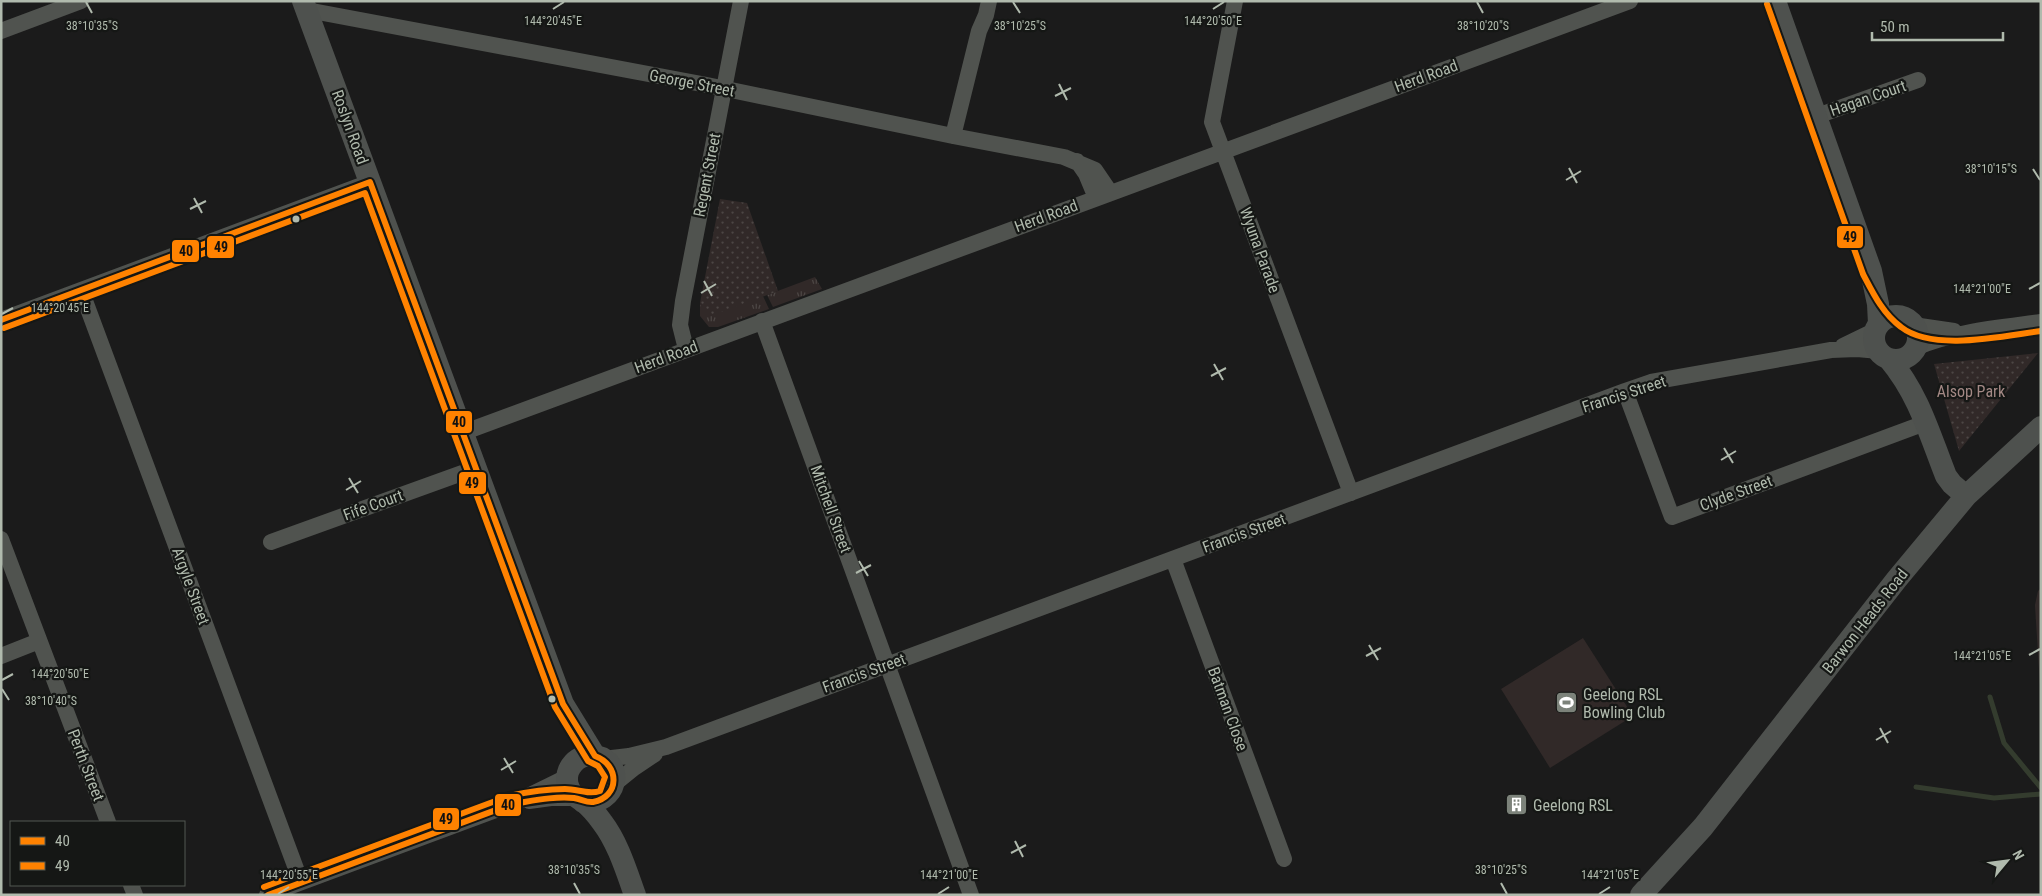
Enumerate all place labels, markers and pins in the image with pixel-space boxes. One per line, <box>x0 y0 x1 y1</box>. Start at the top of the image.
unlabelled marker <box>291 214 301 224</box>
place label: Geelong RSL Bowling Club <box>1583 685 1665 722</box>
sports icon: Geelong RSL Bowling Club <box>1555 691 1579 715</box>
unlabelled marker <box>547 694 557 704</box>
building icon: Geelong RSL <box>1505 793 1529 817</box>
place label: Geelong RSL <box>1533 796 1613 815</box>

